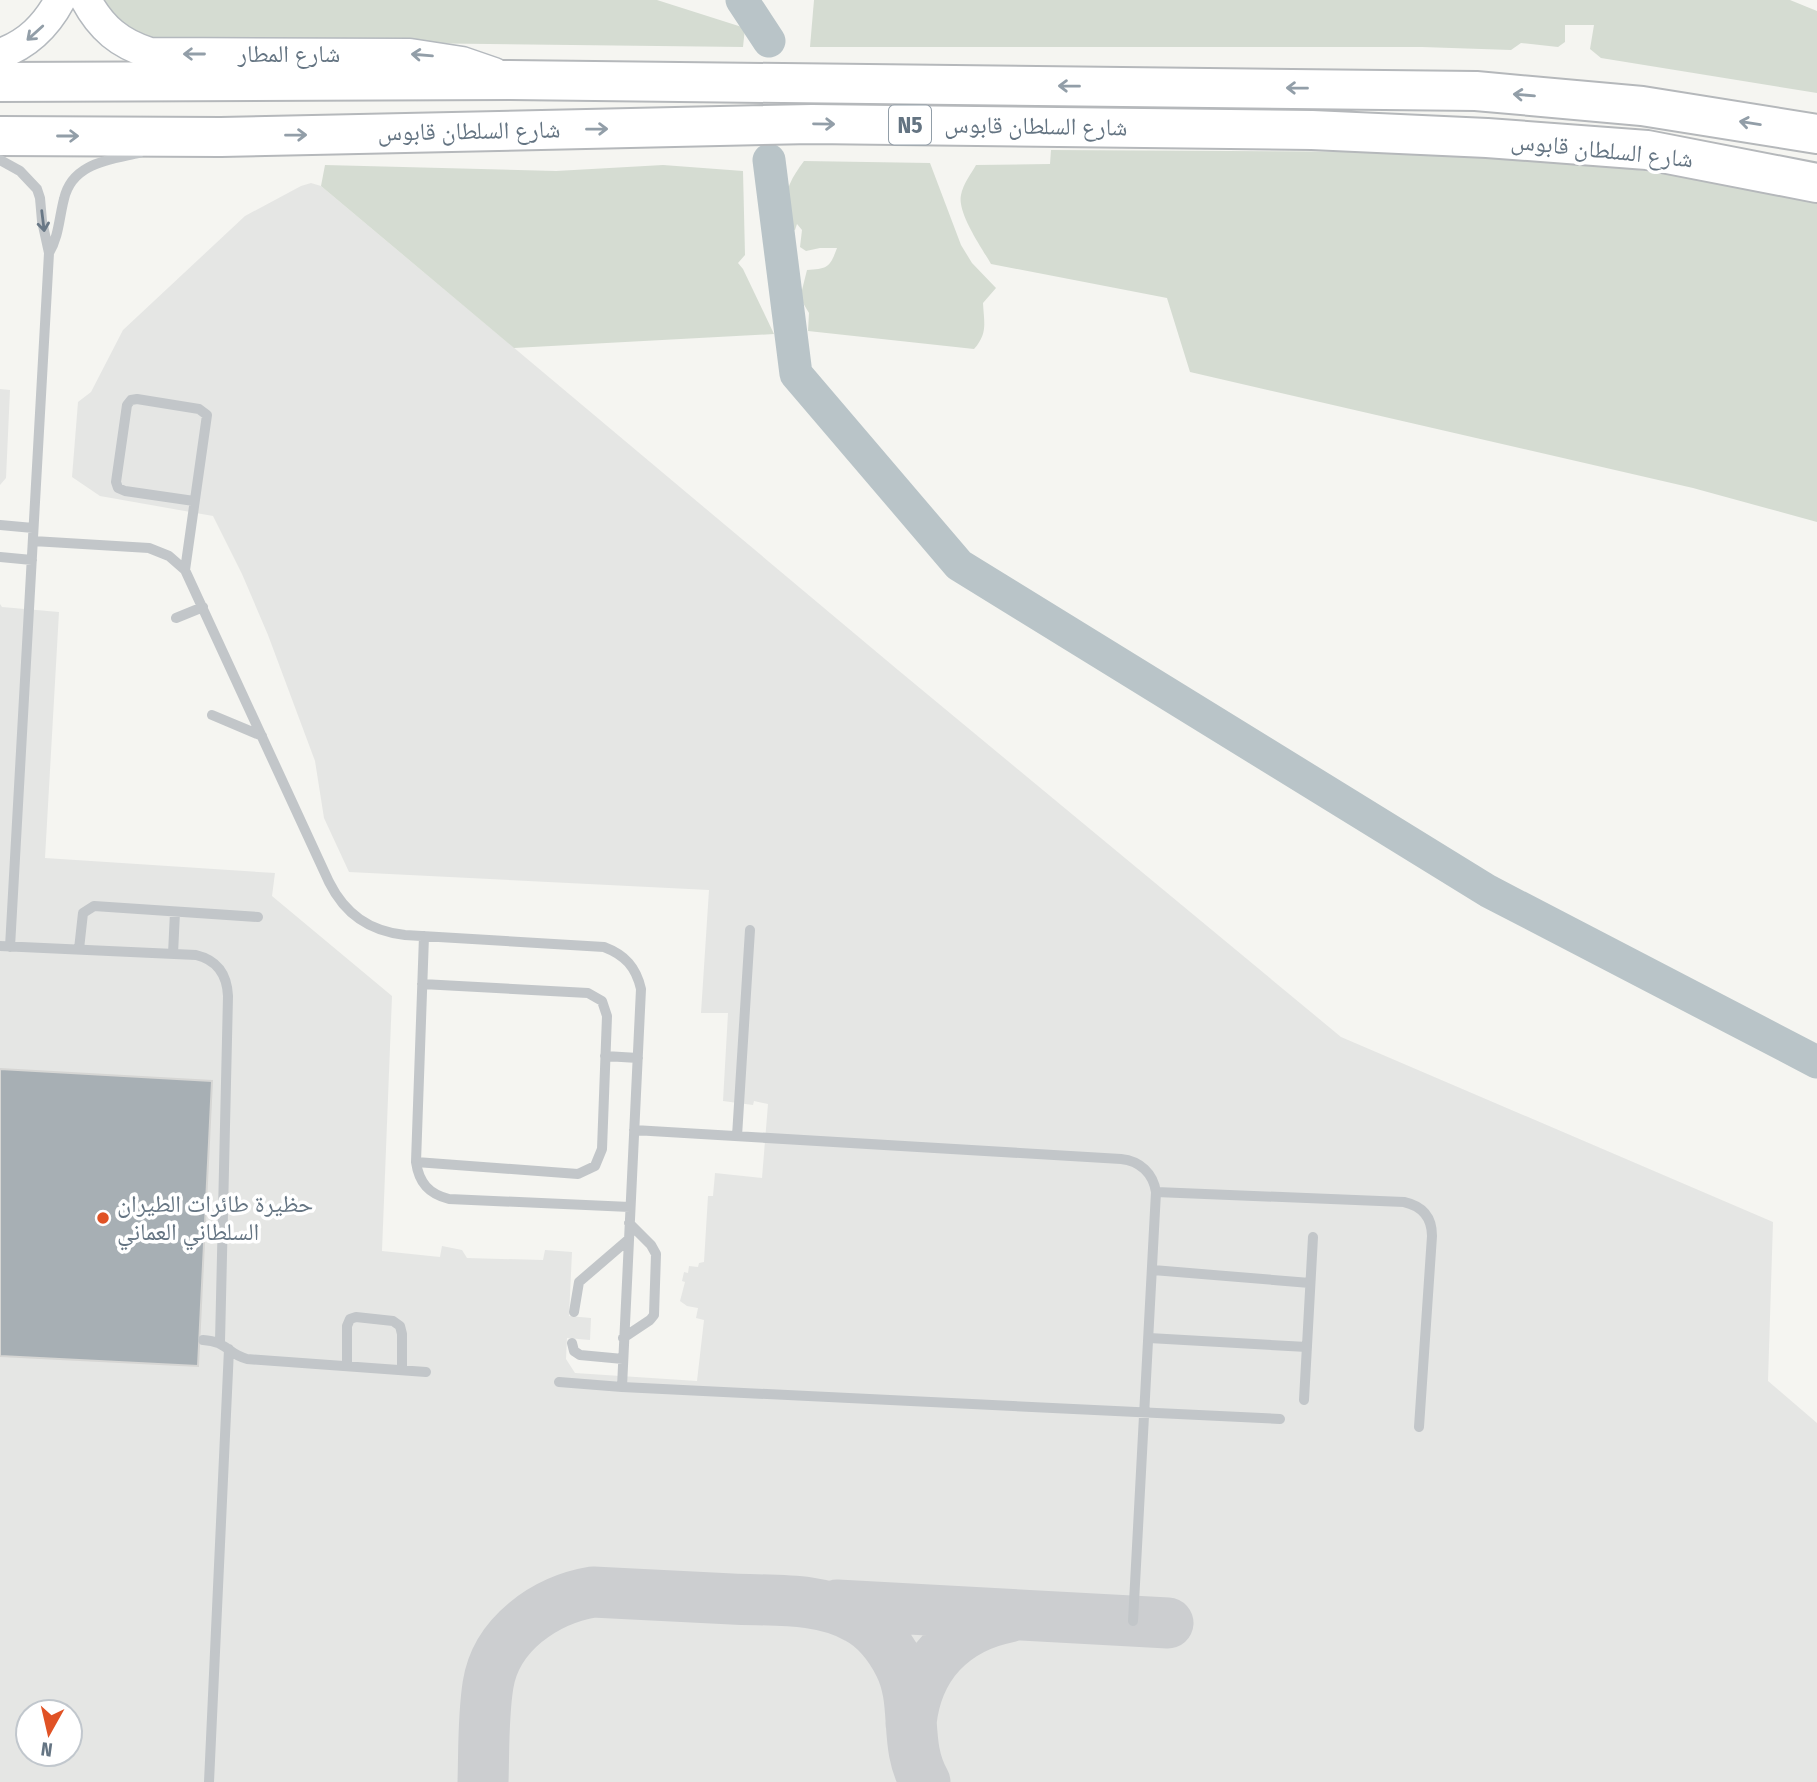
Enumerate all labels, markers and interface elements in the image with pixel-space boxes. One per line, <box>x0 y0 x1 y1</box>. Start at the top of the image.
one-way arrow <box>26 25 44 41</box>
street label: شارع المطار <box>237 40 340 69</box>
one-way arrow <box>183 48 206 61</box>
one-way arrow <box>411 48 433 61</box>
one-way arrow <box>1058 79 1081 93</box>
one-way arrow <box>1285 81 1308 95</box>
one-way arrow <box>1513 88 1536 101</box>
road number: N5 <box>889 106 931 144</box>
street label: شارع السلطان قابوس <box>944 110 1128 143</box>
street label: شارع السلطان قابوس <box>377 115 561 148</box>
one-way arrow <box>1739 116 1762 129</box>
one-way arrow <box>812 117 835 131</box>
one-way arrow <box>585 122 608 135</box>
street label: شارع السلطان قابوس <box>1509 127 1694 174</box>
one-way arrow <box>284 128 307 142</box>
one-way arrow <box>56 129 79 143</box>
one-way arrow <box>36 209 49 232</box>
place label: حظيرة طائرات الطيران السلطاني العماني <box>117 1190 313 1251</box>
marker: حظيرة طائرات الطيران السلطاني العماني <box>95 1210 111 1226</box>
north arrow <box>14 1698 84 1768</box>
text: N <box>39 1737 54 1762</box>

